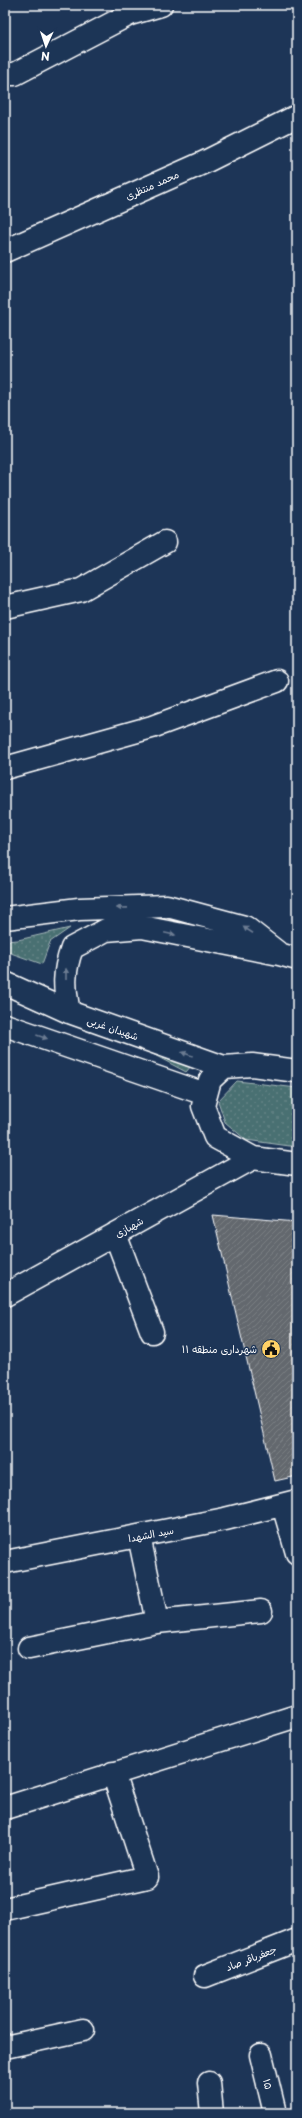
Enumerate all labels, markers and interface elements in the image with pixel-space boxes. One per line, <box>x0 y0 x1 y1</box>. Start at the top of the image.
north arrow <box>26 26 66 66</box>
text: N <box>40 48 50 65</box>
street label: محمد منتظری <box>123 166 181 203</box>
one-way arrow <box>116 904 128 911</box>
one-way arrow <box>243 926 253 934</box>
one-way arrow <box>164 931 177 937</box>
one-way arrow <box>63 967 69 980</box>
street label: شهیدان غربی <box>85 1012 141 1044</box>
one-way arrow <box>36 1034 48 1040</box>
one-way arrow <box>181 1051 193 1057</box>
street label: شهبازی <box>112 1212 146 1241</box>
public building icon: شهرداری منطقه ۱۱ <box>260 1338 282 1360</box>
place label: شهرداری منطقه ۱۱ <box>182 1341 257 1356</box>
street label: سید الشهدا <box>127 1522 175 1545</box>
street label: جعفرباقر صاد <box>223 1941 279 1974</box>
street label: ۱۵ <box>260 2077 277 2091</box>

